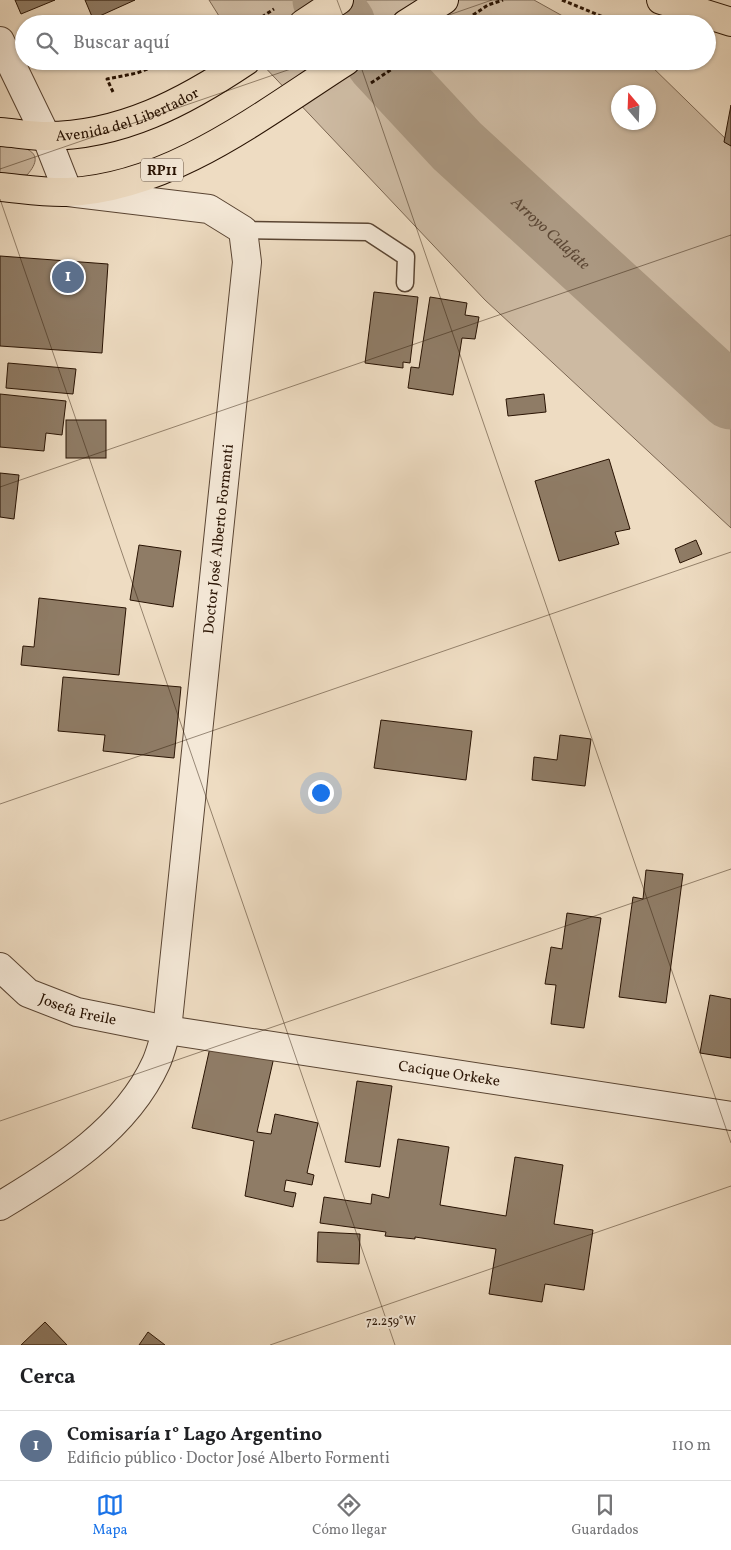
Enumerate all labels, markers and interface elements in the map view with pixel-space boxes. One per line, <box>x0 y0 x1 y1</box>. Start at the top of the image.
search box <box>15 15 716 70</box>
icon: search <box>33 29 61 57</box>
text: Buscar aquí <box>73 30 170 56</box>
street label: Avenida del Libertador <box>55 83 203 148</box>
north arrow <box>611 85 656 130</box>
road number: RP11 <box>141 158 183 182</box>
water label: Arroyo Calafate <box>505 192 594 276</box>
pin: 1 <box>52 258 84 296</box>
street label: Doctor José Alberto Formenti <box>199 443 240 635</box>
your location <box>308 780 334 806</box>
street label: Josefa Freile <box>36 989 118 1032</box>
street label: Cacique Orkeke <box>397 1056 501 1093</box>
text: 72.259°W <box>366 1314 416 1330</box>
text: Cerca <box>20 1363 75 1392</box>
text: Comisaría 1° Lago Argentino <box>67 1422 322 1448</box>
text: 1 <box>33 1435 39 1457</box>
text: 110 m <box>672 1435 711 1457</box>
text: Edificio público · Doctor José Alberto Formenti <box>67 1448 390 1470</box>
tab: Mapa <box>92 1491 127 1540</box>
tab: Cómo llegar <box>312 1491 387 1540</box>
tab: Guardados <box>571 1491 639 1540</box>

